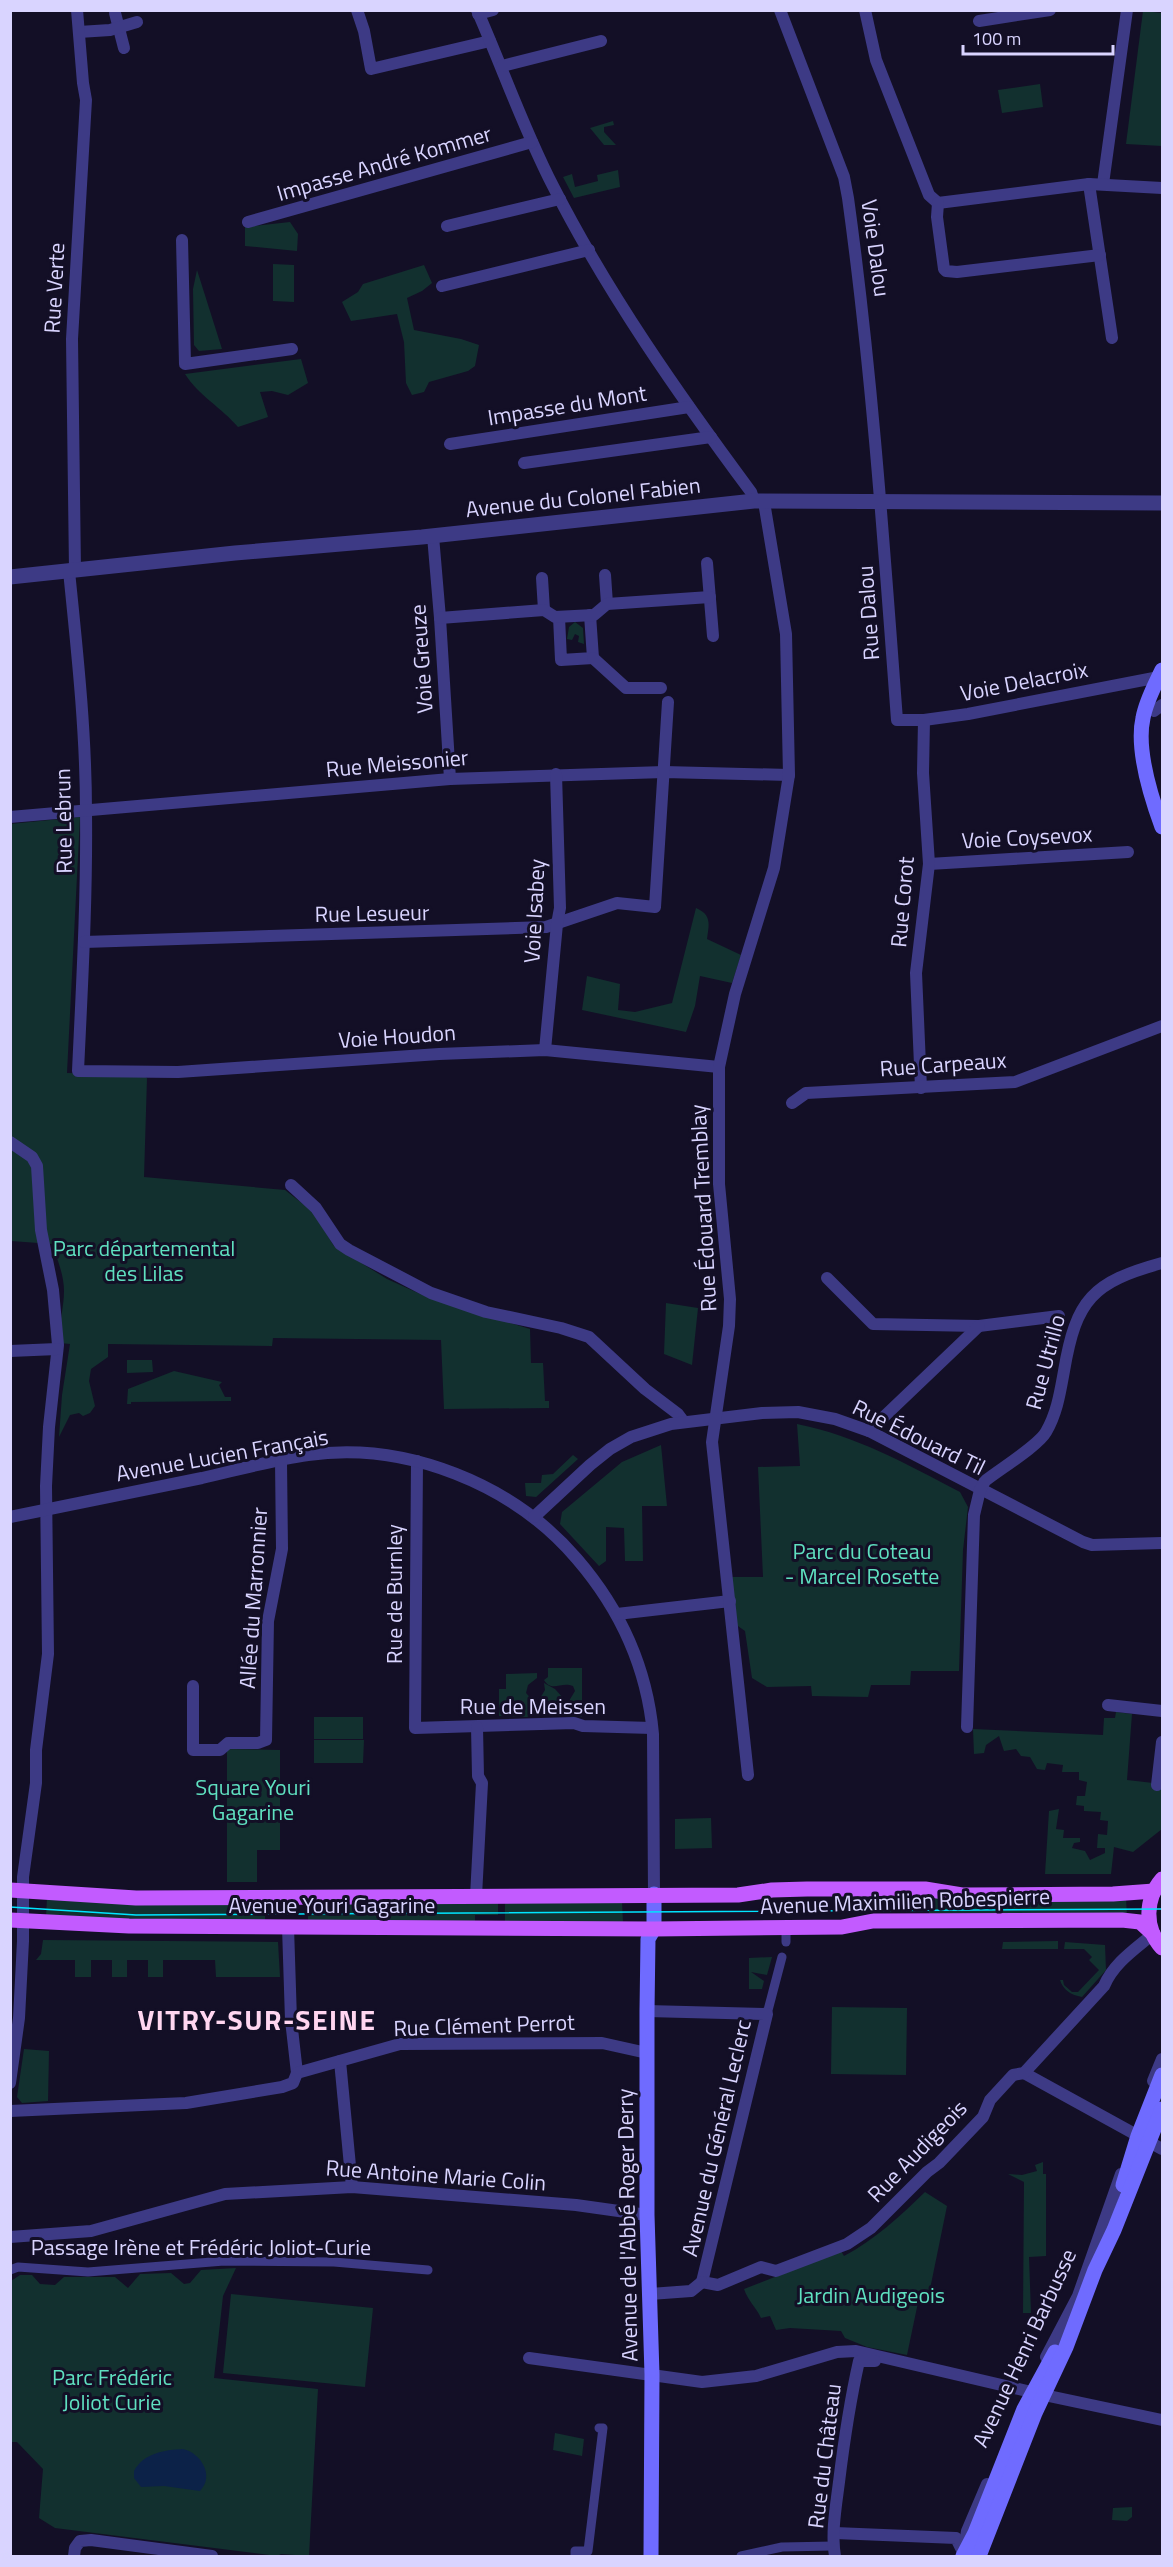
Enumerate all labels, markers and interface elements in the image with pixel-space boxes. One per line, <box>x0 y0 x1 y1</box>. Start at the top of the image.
scale bar <box>963 18 1113 56</box>
text: 100 m <box>972 25 1021 52</box>
street label: Impasse André Kommer <box>273 116 496 210</box>
street label: Voie Dalou <box>852 197 900 299</box>
street label: Rue Verte <box>35 242 73 334</box>
street label: Impasse du Mont <box>485 376 649 434</box>
street label: Avenue du Colonel Fabien <box>464 468 702 526</box>
street label: Rue Dalou <box>848 565 888 661</box>
street label: Voie Greuze <box>400 603 442 715</box>
street label: Voie Delacroix <box>957 652 1091 710</box>
street label: Rue Meissonier <box>324 740 470 786</box>
street label: Rue Lebrun <box>45 768 81 874</box>
street label: Voie Coysevox <box>961 817 1093 857</box>
street label: Rue Corot <box>881 855 923 949</box>
street label: Voie Isabey <box>514 858 554 964</box>
street label: Rue Lesueur <box>314 895 430 931</box>
street label: Voie Houdon <box>337 1015 457 1057</box>
street label: Rue Carpeaux <box>878 1043 1008 1085</box>
street label: Rue Édouard Tremblay <box>681 1103 725 1313</box>
park label: Parc départemental des Lilas <box>53 1231 235 1290</box>
street label: Rue Utrillo <box>1016 1311 1074 1413</box>
street label: Rue Édouard Til <box>847 1390 991 1484</box>
street label: Avenue Lucien Français <box>113 1420 331 1490</box>
street label: Allée du Marronnier <box>230 1506 276 1690</box>
street label: Rue de Burnley <box>377 1524 411 1664</box>
park label: Parc du Coteau - Marcel Rosette <box>785 1534 939 1593</box>
street label: Rue de Meissen <box>460 1689 606 1723</box>
park label: Square Youri Gagarine <box>195 1770 311 1829</box>
street label: Avenue Maximilien Robespierre <box>759 1879 1051 1923</box>
street label: Avenue Youri Gagarine <box>229 1888 435 1922</box>
district label: VITRY-SUR-SEINE <box>137 1998 377 2041</box>
street label: Rue Clément Perrot <box>393 2005 576 2045</box>
street label: Avenue du Général Leclerc <box>672 2016 760 2260</box>
street label: Avenue de l'Abbé Roger Derry <box>608 2088 646 2362</box>
street label: Rue Audigeois <box>859 2092 975 2210</box>
street label: Rue Antoine Marie Colin <box>325 2150 547 2200</box>
street label: Passage Irène et Frédéric Joliot-Curie <box>31 2230 371 2264</box>
street label: Avenue Henri Barbusse <box>963 2243 1085 2453</box>
park label: Jardin Audigeois <box>797 2278 945 2312</box>
park label: Parc Frédéric Joliot Curie <box>52 2360 172 2419</box>
street label: Rue du Château <box>798 2382 850 2530</box>

